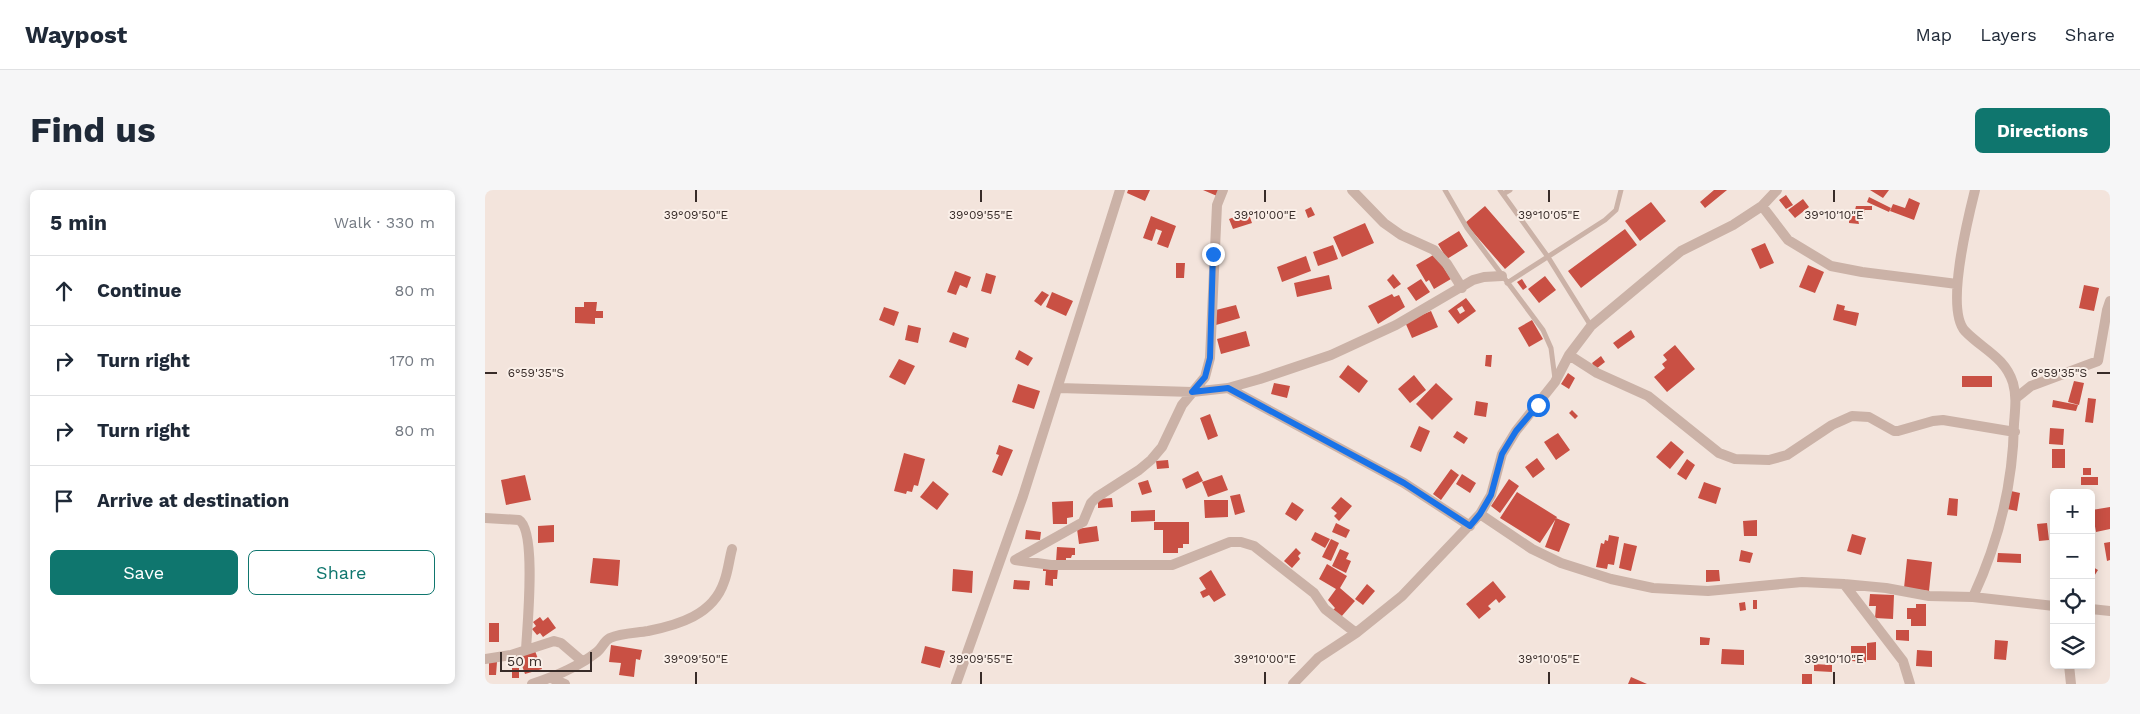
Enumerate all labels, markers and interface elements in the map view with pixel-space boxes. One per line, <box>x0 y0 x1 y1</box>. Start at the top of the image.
text: Waypost <box>25 21 127 49</box>
text: Map <box>1915 24 1952 45</box>
text: Layers <box>1980 24 2037 45</box>
text: Share <box>2065 24 2115 45</box>
button: Directions <box>1975 108 2110 153</box>
text: Find us <box>30 109 156 151</box>
text: 39°09'50"E <box>664 208 729 222</box>
text: 39°09'55"E <box>949 208 1013 222</box>
text: 39°10'00"E <box>1234 208 1296 222</box>
text: 39°10'05"E <box>1518 208 1580 222</box>
text: 39°10'10"E <box>1804 208 1864 222</box>
text: 5 min <box>50 210 107 235</box>
text: Walk · 330 m <box>334 213 435 232</box>
route end <box>1202 243 1225 266</box>
icon: ahead <box>50 277 78 305</box>
text: Continue <box>97 279 181 302</box>
text: 80 m <box>394 281 435 300</box>
icon: right <box>50 347 78 375</box>
text: Turn right <box>97 349 190 372</box>
text: 170 m <box>389 351 435 370</box>
text: 6°59'35"S <box>508 366 564 380</box>
text: 6°59'35"S <box>2031 366 2087 380</box>
route start <box>1527 394 1550 417</box>
icon: right <box>50 417 78 445</box>
text: Turn right <box>97 419 190 442</box>
text: 80 m <box>394 421 435 440</box>
icon: arrive <box>50 487 78 515</box>
text: Arrive at destination <box>97 489 289 512</box>
map controls <box>2050 489 2095 669</box>
button: + <box>2050 489 2095 534</box>
button: − <box>2050 534 2095 579</box>
button: Save <box>50 550 238 595</box>
button: Share <box>248 550 435 595</box>
button: locate <box>2050 579 2095 624</box>
button: layers <box>2050 624 2095 669</box>
scale bar <box>500 649 593 672</box>
text: 39°09'50"E <box>664 652 729 666</box>
text: 39°09'55"E <box>949 652 1013 666</box>
text: 39°10'00"E <box>1234 652 1296 666</box>
text: 39°10'05"E <box>1518 652 1580 666</box>
text: 39°10'10"E <box>1804 652 1864 666</box>
text: 50 m <box>507 653 542 669</box>

